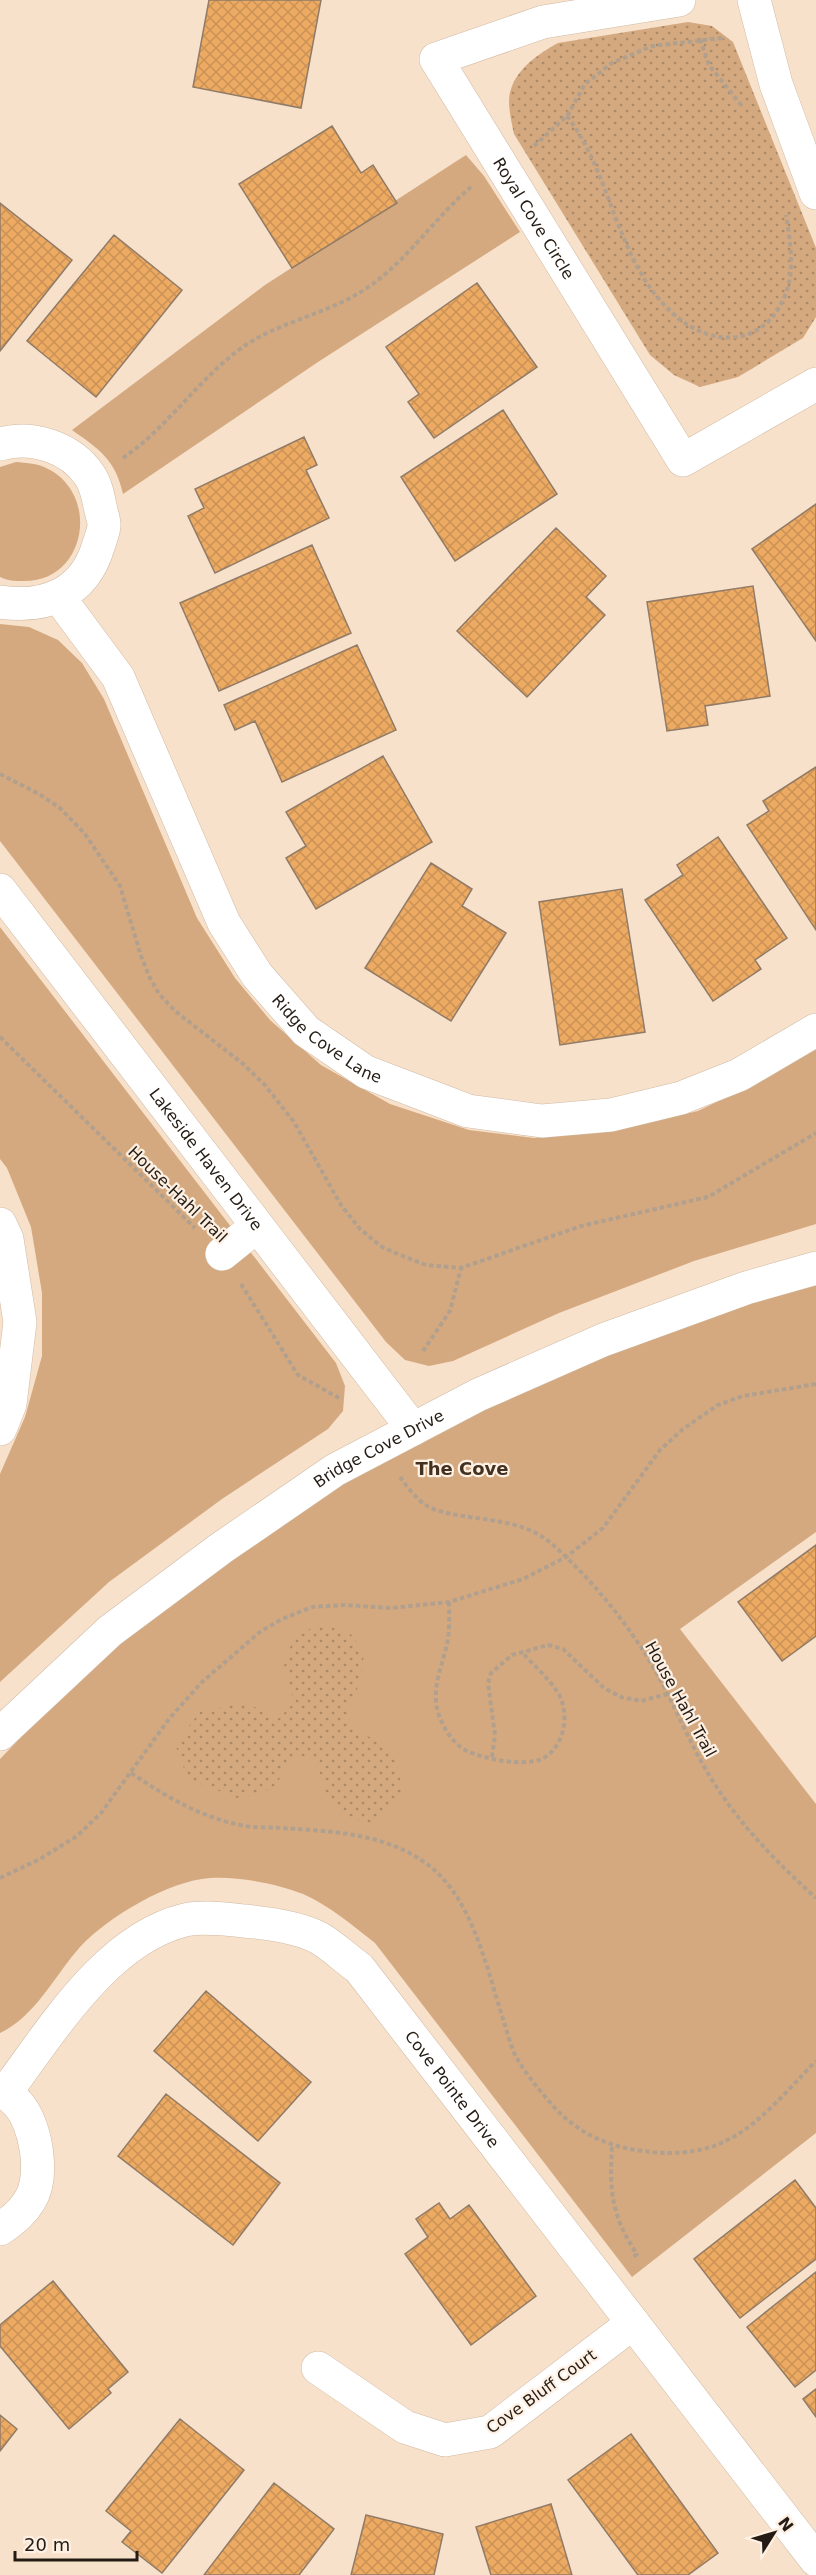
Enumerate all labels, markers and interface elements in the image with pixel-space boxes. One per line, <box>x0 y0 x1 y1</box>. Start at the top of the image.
street label: Royal Cove Circle <box>489 154 578 283</box>
street label: Ridge Cove Lane <box>268 990 384 1087</box>
street label: Lakeside Haven Drive <box>145 1084 266 1234</box>
street label: House-Hahl Trail <box>124 1142 231 1246</box>
street label: Bridge Cove Drive <box>310 1406 447 1492</box>
district label: The Cove <box>415 1458 509 1479</box>
street label: House Hahl Trail <box>641 1638 720 1760</box>
street label: Cove Pointe Drive <box>401 2027 503 2151</box>
street label: Cove Bluff Court <box>483 2345 600 2438</box>
north arrow <box>744 2503 804 2563</box>
text: N <box>774 2513 797 2535</box>
scale bar <box>15 2524 136 2562</box>
text: 20 m <box>24 2534 70 2555</box>

